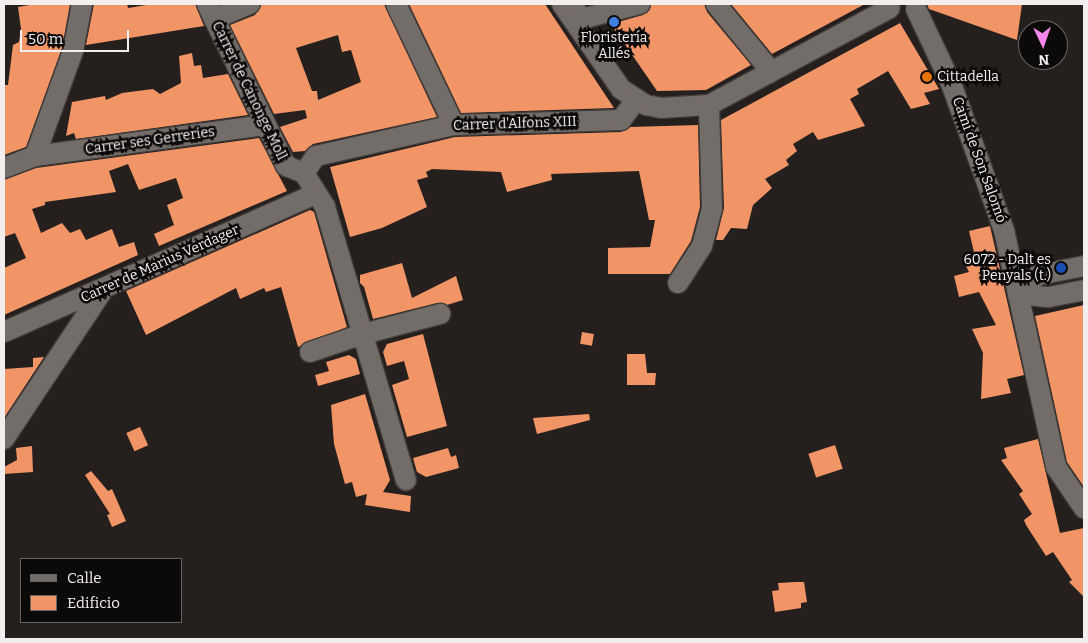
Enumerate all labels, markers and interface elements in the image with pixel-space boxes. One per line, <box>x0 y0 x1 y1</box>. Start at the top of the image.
marker: Floristería Allés <box>608 16 620 28</box>
street label: Carrer de Canonge Moll <box>208 19 290 163</box>
scale bar <box>22 20 131 52</box>
north arrow <box>1018 20 1068 70</box>
text: 50 m <box>28 30 63 48</box>
place label: Floristería Allés <box>581 30 647 62</box>
text: N <box>1038 51 1050 68</box>
place label: Cittadella <box>937 69 999 85</box>
marker: Cittadella <box>921 71 933 83</box>
street label: Camí de Son Salomó <box>948 95 1010 225</box>
street label: Carrer d'Alfons XIII <box>453 113 577 135</box>
street label: Carrer ses Gerreries <box>84 124 216 158</box>
street label: Carrer de Marius Verdager <box>78 221 242 307</box>
place label: 6072 - Dalt es Penyals (t.) <box>964 252 1051 284</box>
marker: 6072 - Dalt es Penyals (t.) <box>1055 262 1067 274</box>
legend <box>20 558 182 623</box>
text: Calle <box>67 569 101 587</box>
text: Edificio <box>67 594 120 612</box>

